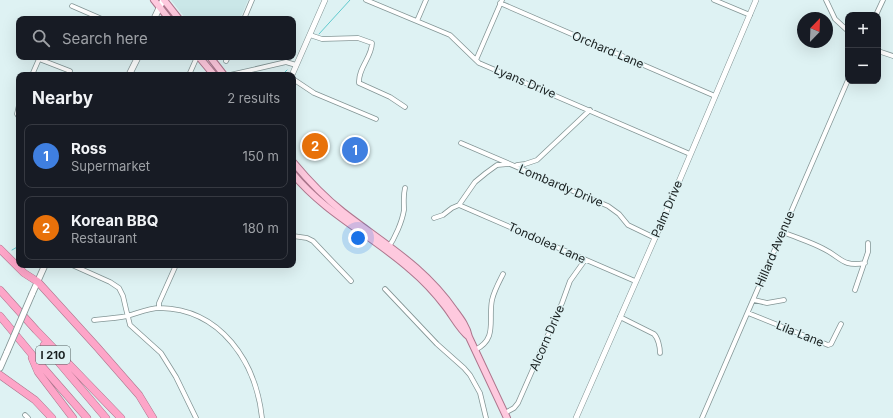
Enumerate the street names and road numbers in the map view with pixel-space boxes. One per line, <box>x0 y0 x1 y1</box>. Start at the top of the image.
street label: Orchard Lane <box>570 28 646 71</box>
street label: Lyans Drive <box>492 62 558 101</box>
street label: Lombardy Drive <box>517 161 606 210</box>
street label: Palm Drive <box>648 178 685 240</box>
street label: Hillard Avenue <box>752 208 797 289</box>
street label: Tondolea Lane <box>506 219 588 266</box>
street label: Alcorn Drive <box>526 303 567 373</box>
street label: Lila Lane <box>774 317 826 350</box>
road number: I 210 <box>36 346 70 364</box>

